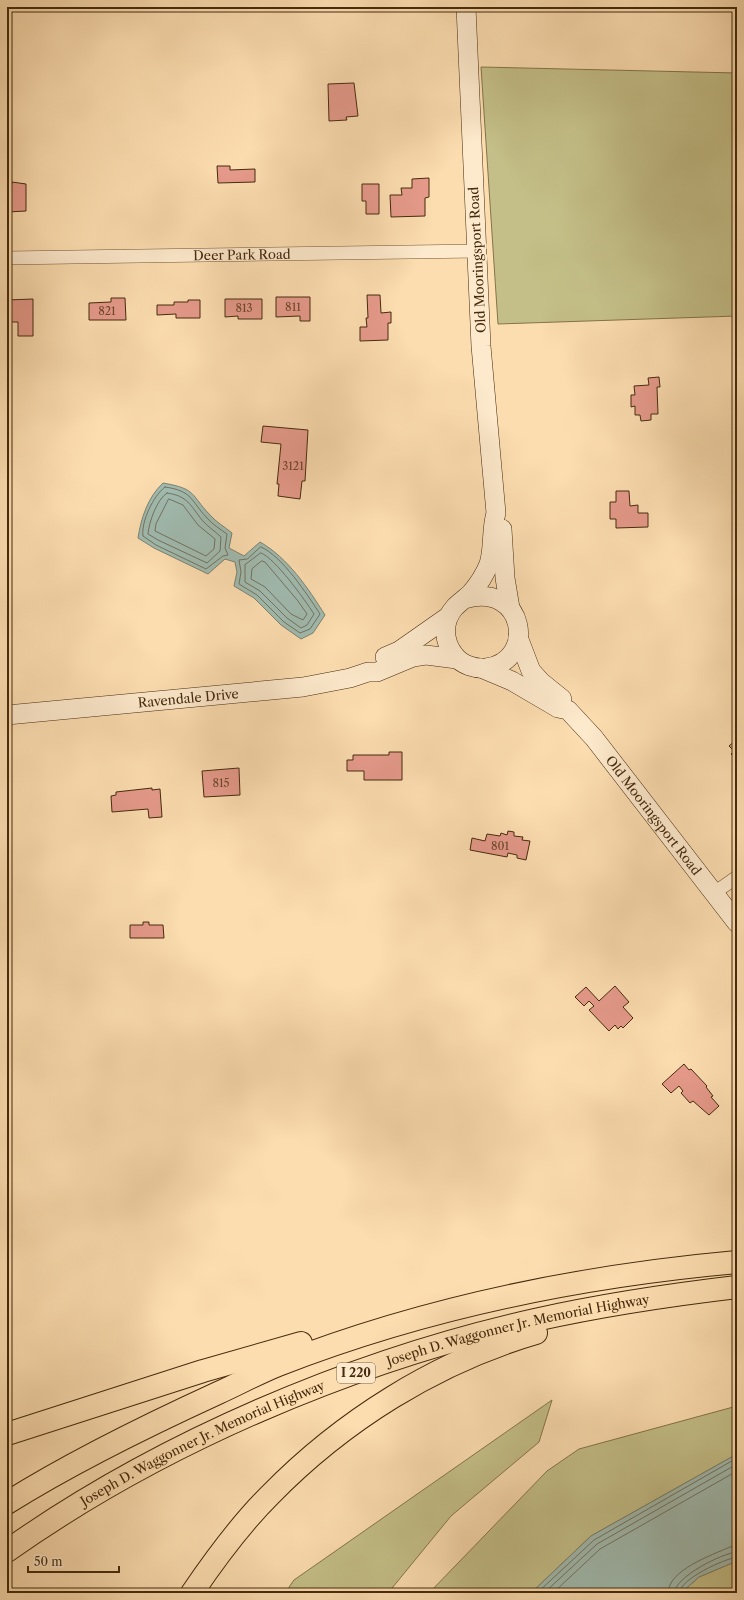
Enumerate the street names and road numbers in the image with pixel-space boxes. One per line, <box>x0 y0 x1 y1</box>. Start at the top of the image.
street label: Old Mooringsport Road <box>465 186 489 334</box>
street label: Deer Park Road <box>193 246 291 263</box>
street label: Ravendale Drive <box>137 685 239 711</box>
street label: Old Mooringsport Road <box>603 752 705 878</box>
street label: Joseph D. Waggonner Jr. Memorial Highway <box>383 1291 651 1370</box>
road number: I 220 <box>337 1363 375 1383</box>
street label: Joseph D. Waggonner Jr. Memorial Highway <box>76 1376 327 1510</box>

